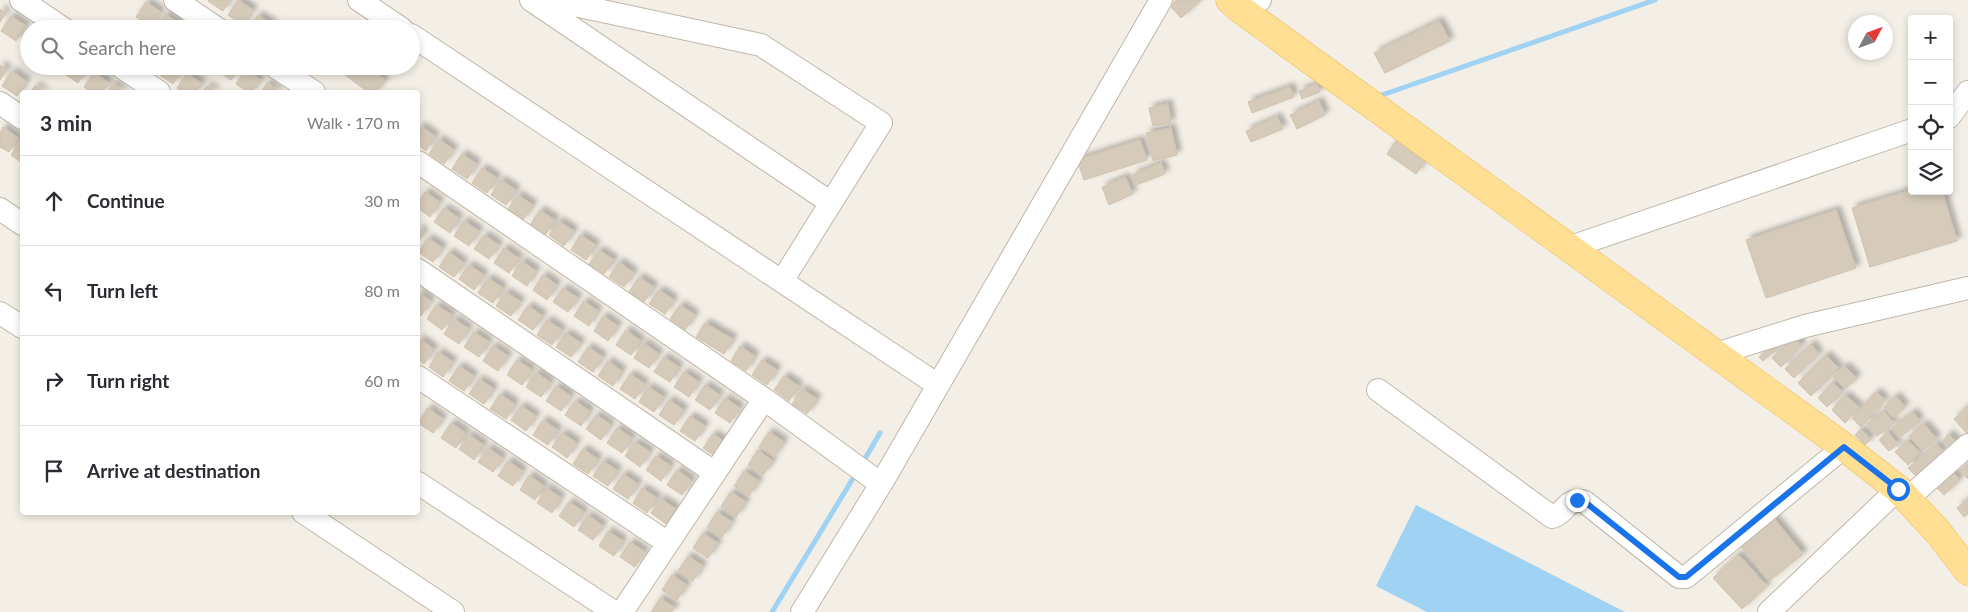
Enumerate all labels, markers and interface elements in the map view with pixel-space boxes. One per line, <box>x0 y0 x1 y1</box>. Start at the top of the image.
north arrow <box>1848 15 1893 60</box>
map controls <box>1908 15 1953 195</box>
button: + <box>1908 15 1953 60</box>
search box <box>20 20 420 75</box>
icon: search <box>38 34 66 62</box>
text: Search here <box>78 36 176 59</box>
button: − <box>1908 60 1953 105</box>
button: locate <box>1908 105 1953 150</box>
text: 3 min <box>40 110 92 135</box>
text: Walk · 170 m <box>307 113 400 132</box>
button: layers <box>1908 150 1953 195</box>
icon: ahead <box>40 187 68 215</box>
text: Continue <box>87 189 165 212</box>
text: 30 m <box>364 191 400 210</box>
icon: left <box>40 277 68 305</box>
text: Turn left <box>87 279 158 302</box>
text: 80 m <box>364 281 400 300</box>
icon: right <box>40 367 68 395</box>
text: Turn right <box>87 369 169 392</box>
text: 60 m <box>364 371 400 390</box>
icon: arrive <box>40 457 68 485</box>
text: Arrive at destination <box>87 459 260 482</box>
route start <box>1887 478 1910 501</box>
route end <box>1566 489 1589 512</box>

